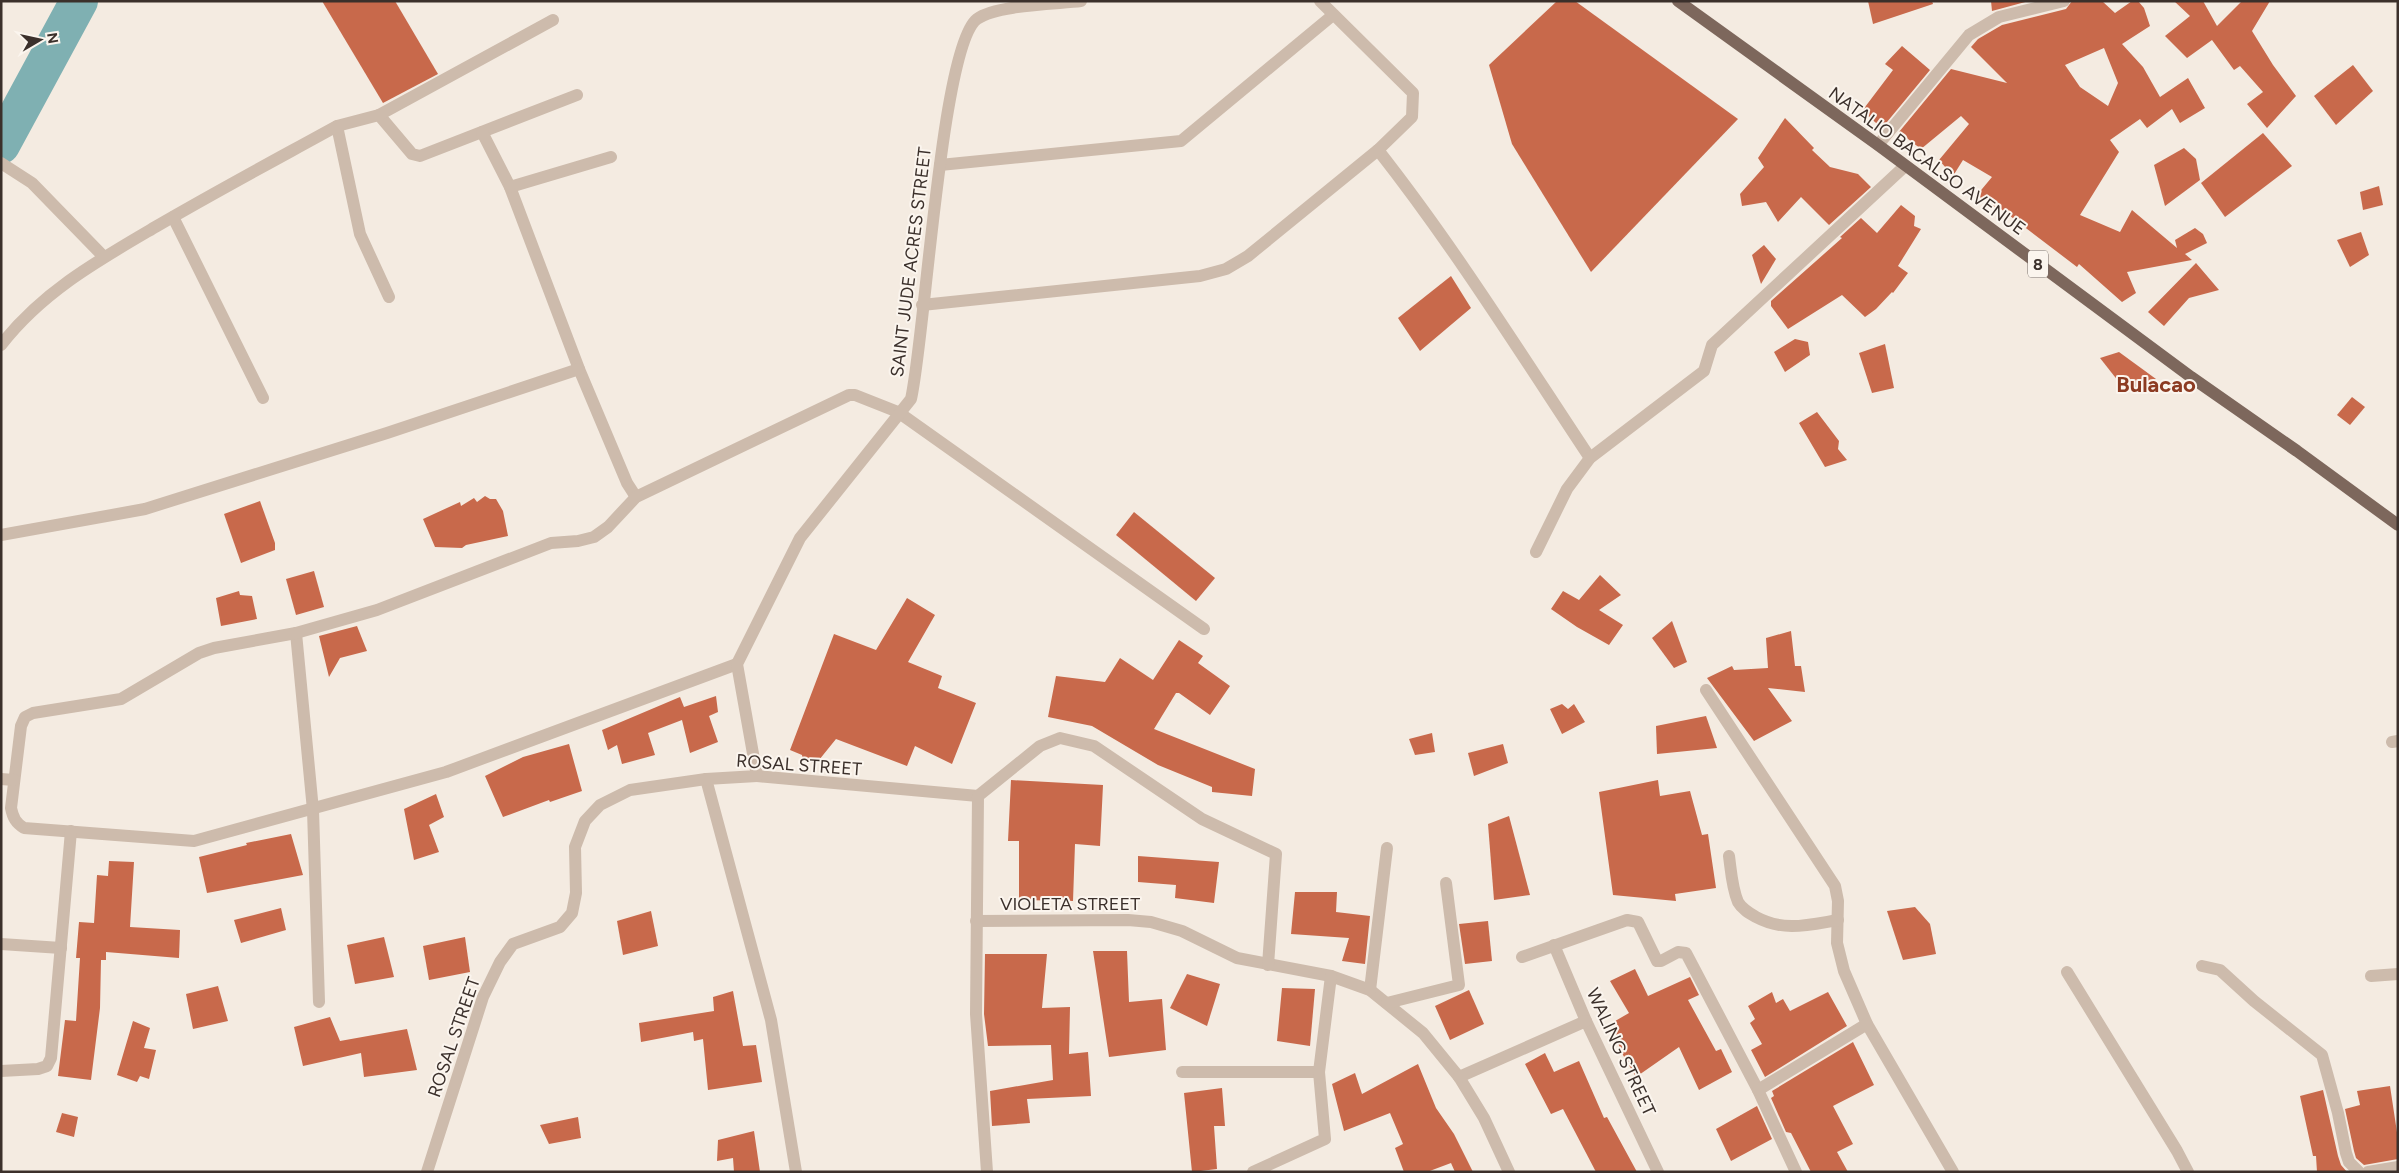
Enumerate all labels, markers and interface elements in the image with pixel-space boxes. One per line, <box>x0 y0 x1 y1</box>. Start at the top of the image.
north arrow <box>15 15 65 65</box>
text: N <box>43 31 62 45</box>
street label: NATALIO BACALSO AVENUE <box>1824 82 2030 240</box>
street label: SAINT JUDE ACRES STREET <box>886 146 936 378</box>
road number: 8 <box>2028 250 2048 278</box>
district label: Bulacao <box>2116 371 2196 398</box>
street label: ROSAL STREET <box>735 750 863 780</box>
street label: VIOLETA STREET <box>1000 893 1140 915</box>
street label: ROSAL STREET <box>423 974 485 1100</box>
street label: WALING STREET <box>1582 985 1660 1120</box>

